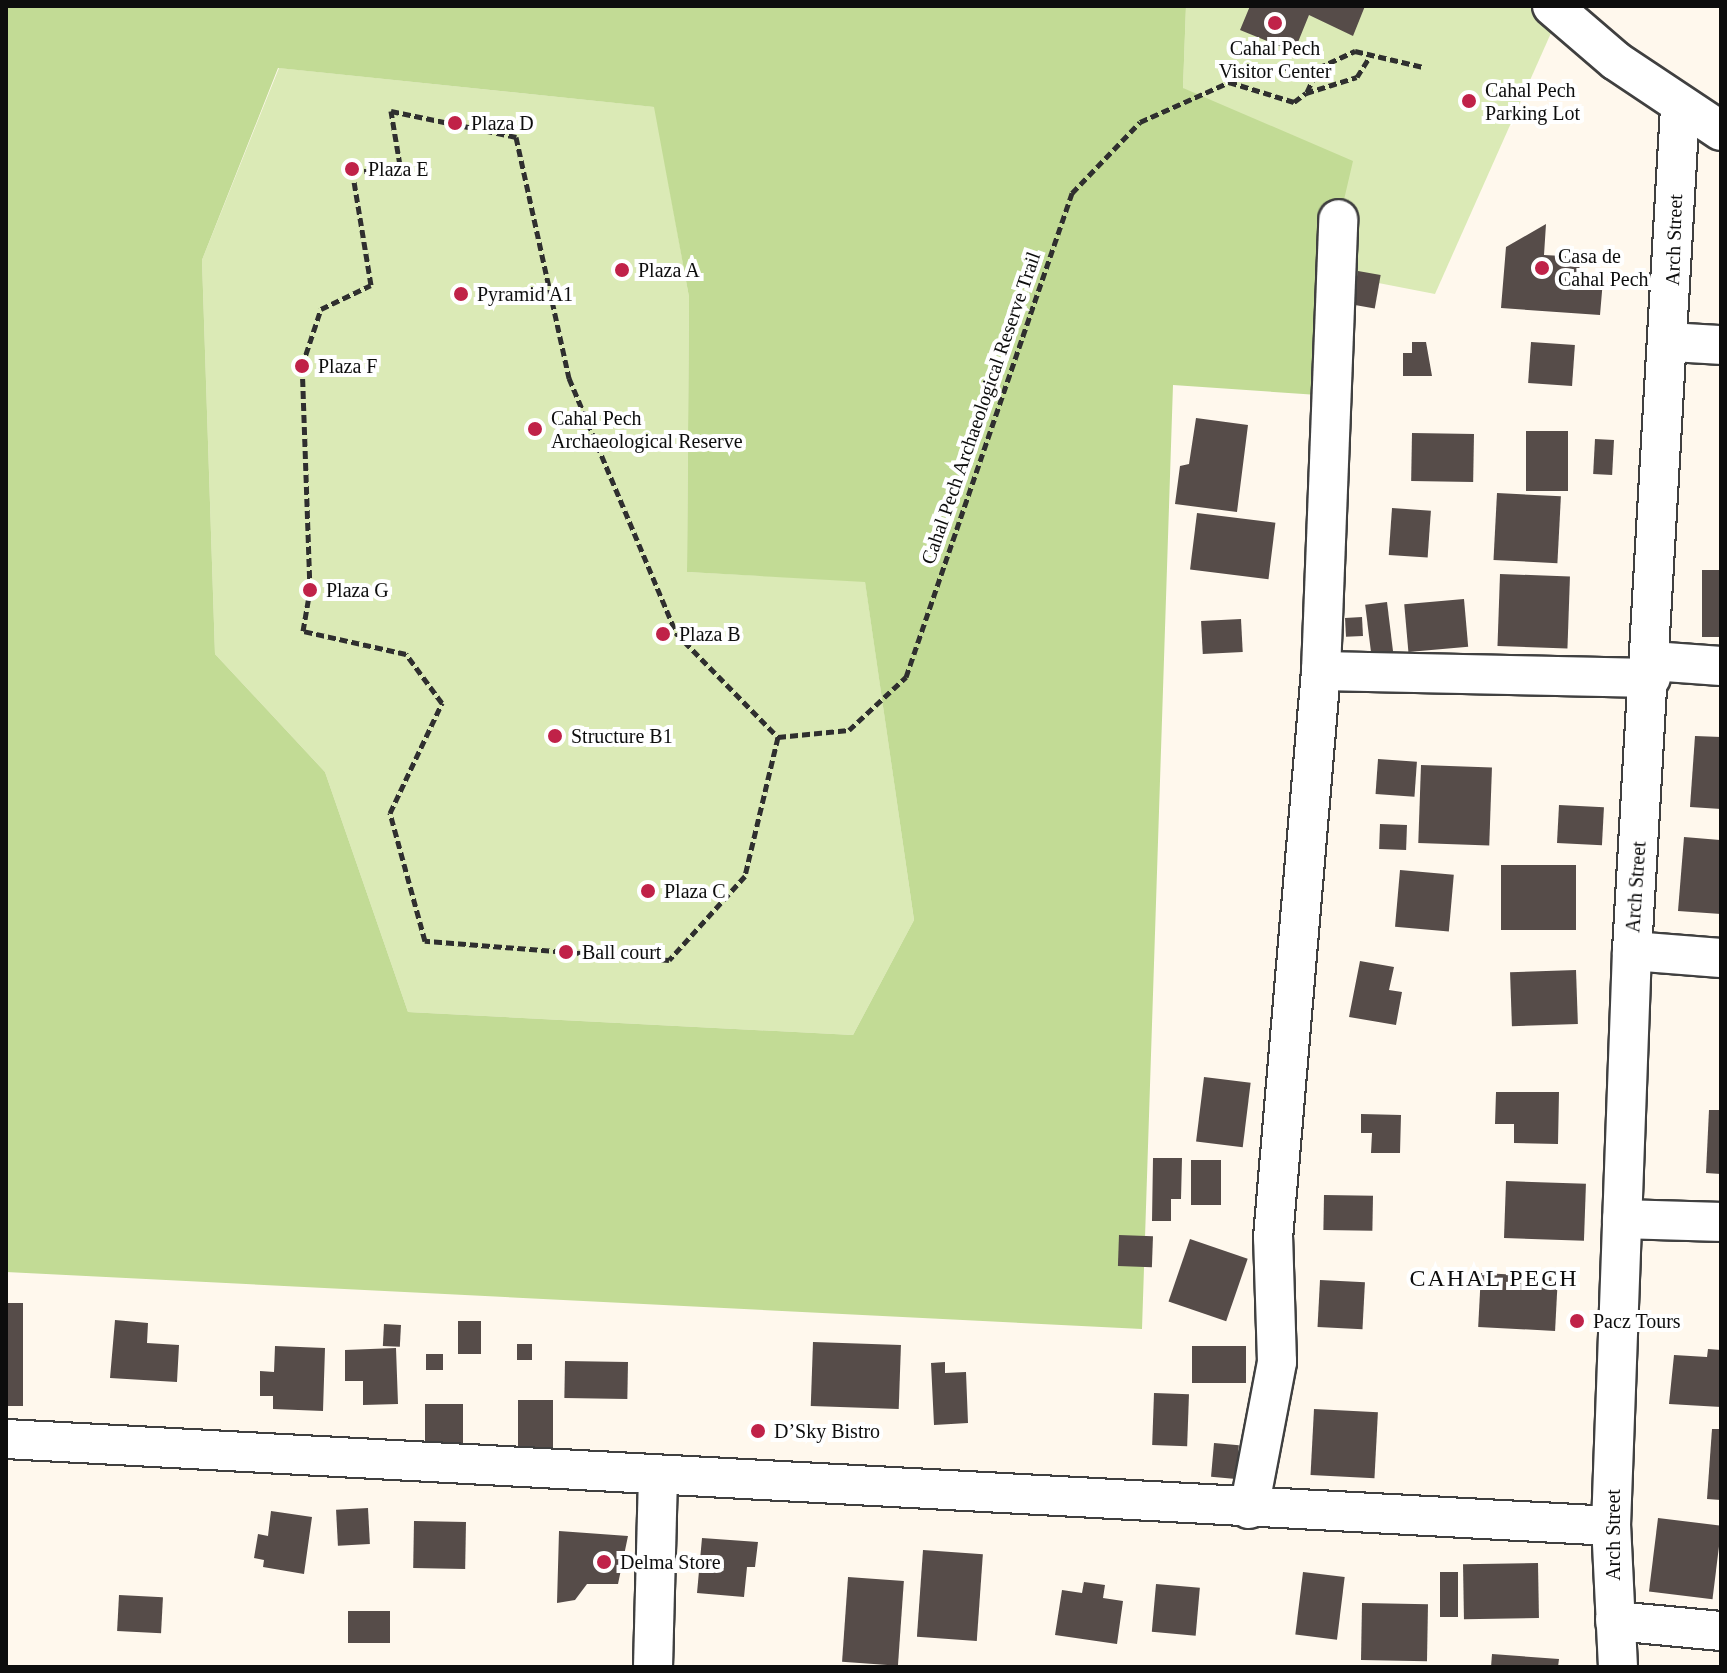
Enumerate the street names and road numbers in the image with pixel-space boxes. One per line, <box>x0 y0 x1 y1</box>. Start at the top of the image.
street label: Arch Street <box>1660 194 1688 286</box>
street label: Cahal Pech Archaeological Reserve Trail <box>916 248 1046 568</box>
street label: Arch Street <box>1621 840 1651 934</box>
street label: Arch Street <box>1601 1489 1625 1581</box>

